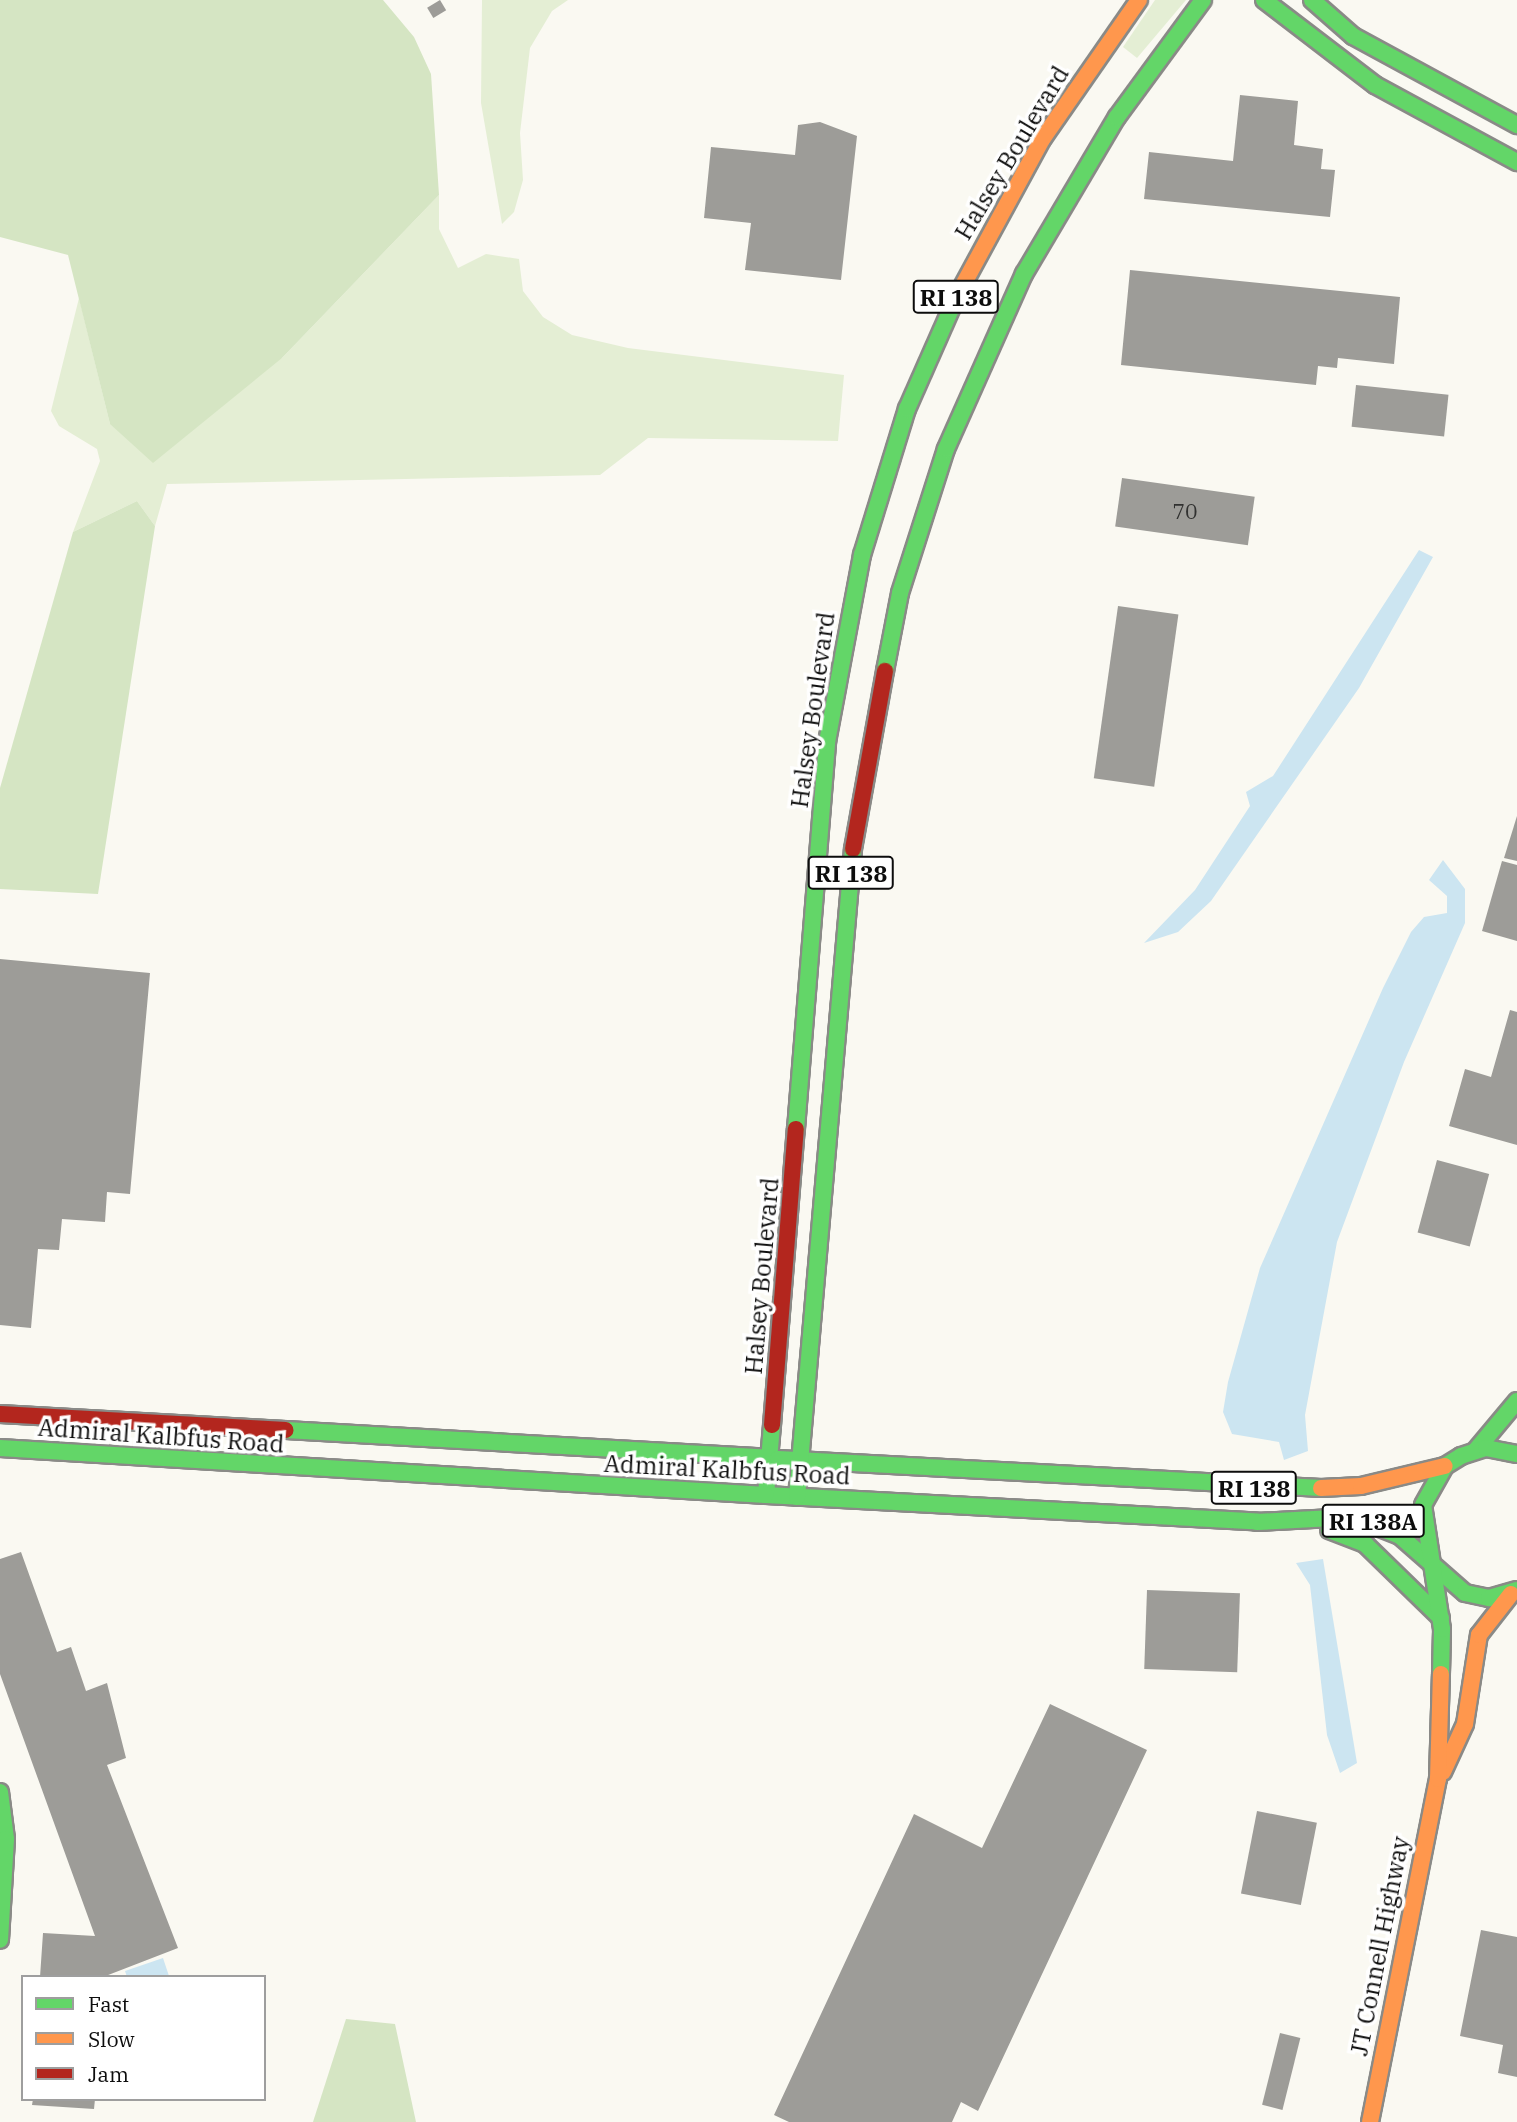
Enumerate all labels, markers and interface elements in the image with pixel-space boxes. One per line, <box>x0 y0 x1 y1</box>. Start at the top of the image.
street label: Halsey Boulevard <box>949 61 1075 245</box>
road number: RI 138 <box>912 278 1000 316</box>
house number: 70 <box>1172 498 1198 524</box>
street label: Halsey Boulevard <box>785 610 841 810</box>
road number: RI 138 <box>807 853 895 892</box>
street label: Halsey Boulevard <box>739 1176 785 1376</box>
street label: Admiral Kalbfus Road <box>37 1413 285 1459</box>
street label: Admiral Kalbfus Road <box>603 1449 851 1491</box>
road number: RI 138 <box>1210 1469 1298 1508</box>
road number: RI 138A <box>1320 1502 1426 1540</box>
street label: JT Connell Highway <box>1345 1834 1415 2058</box>
legend <box>21 1975 266 2101</box>
text: Fast <box>88 1990 129 2018</box>
text: Slow <box>88 2025 135 2053</box>
text: Jam <box>88 2060 129 2088</box>

